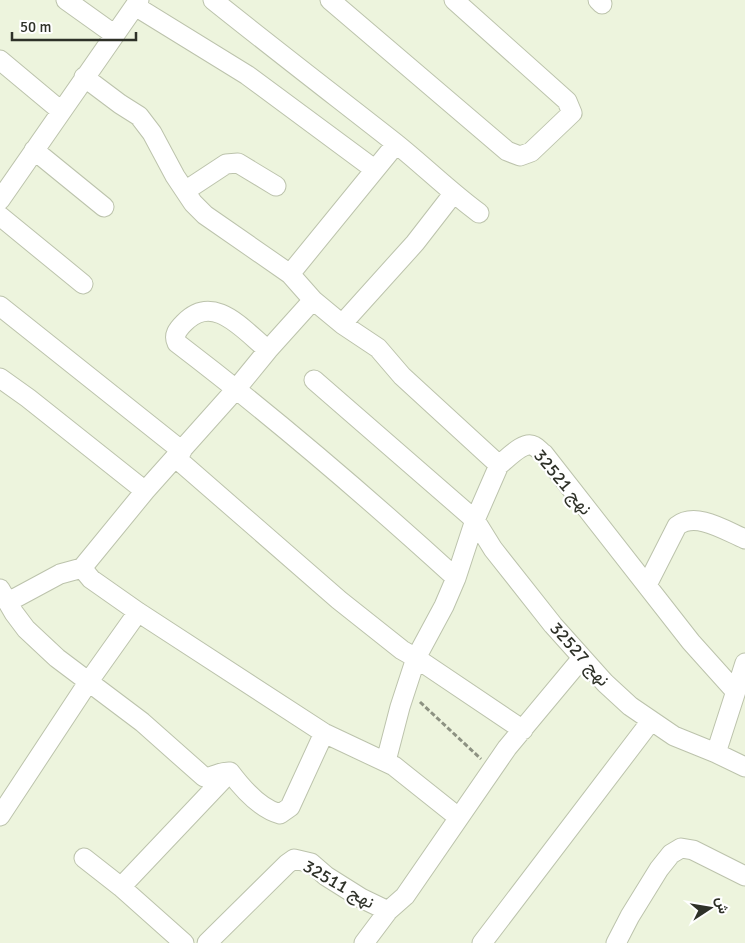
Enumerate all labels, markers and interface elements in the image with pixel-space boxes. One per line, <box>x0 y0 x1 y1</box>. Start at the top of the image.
scale bar <box>12 10 136 42</box>
text: 50 m <box>20 18 51 36</box>
street label: نهج 32521 <box>528 445 597 520</box>
street label: نهج 32527 <box>545 617 615 691</box>
street label: نهج 32511 <box>299 855 379 914</box>
north arrow <box>685 883 735 933</box>
text: ش <box>712 895 732 916</box>

